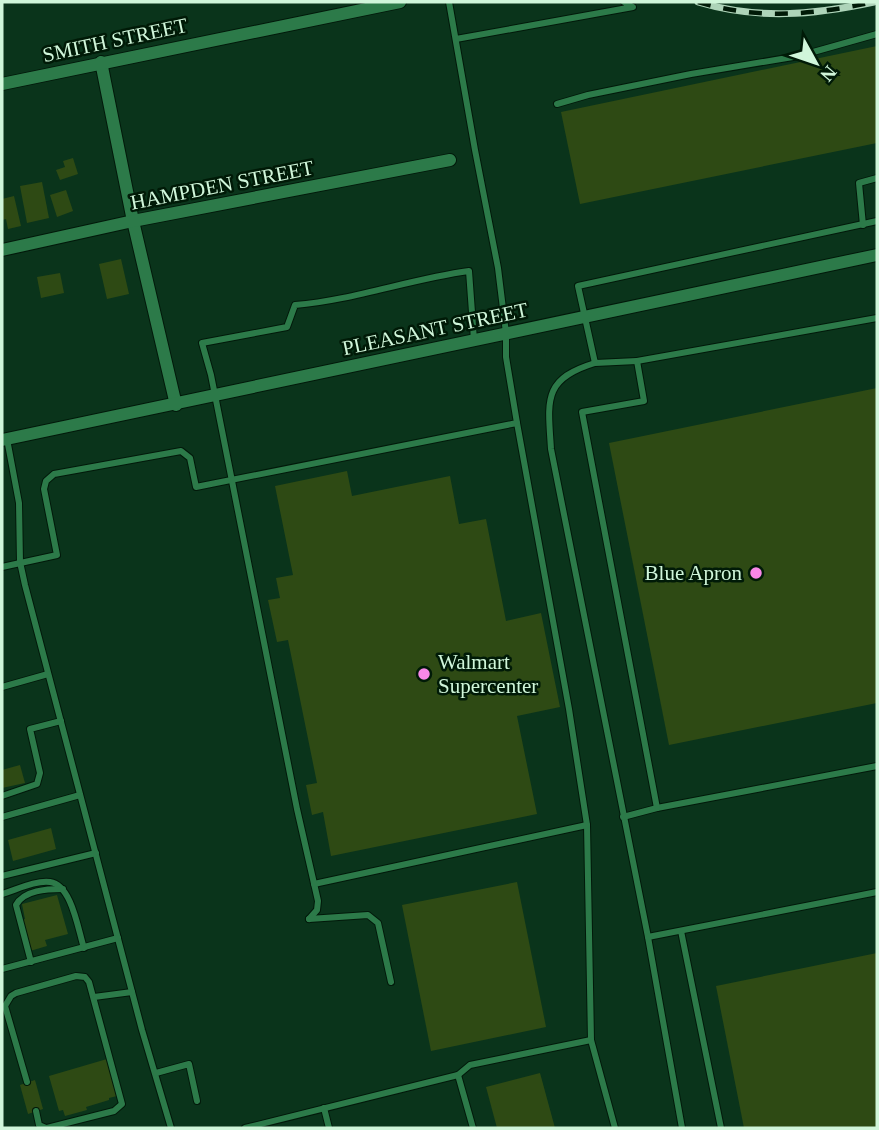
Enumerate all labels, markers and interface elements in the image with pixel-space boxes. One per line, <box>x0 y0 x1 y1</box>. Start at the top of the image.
street label: SMITH STREET <box>40 13 190 67</box>
north arrow <box>781 28 851 98</box>
text: N <box>816 62 841 86</box>
street label: HAMPDEN STREET <box>128 155 316 215</box>
street label: PLEASANT STREET <box>340 298 530 360</box>
place label: Blue Apron <box>645 561 742 585</box>
marker: Blue Apron <box>748 565 764 581</box>
place label: Walmart Supercenter <box>438 650 538 698</box>
marker: Walmart Supercenter <box>416 666 432 682</box>

